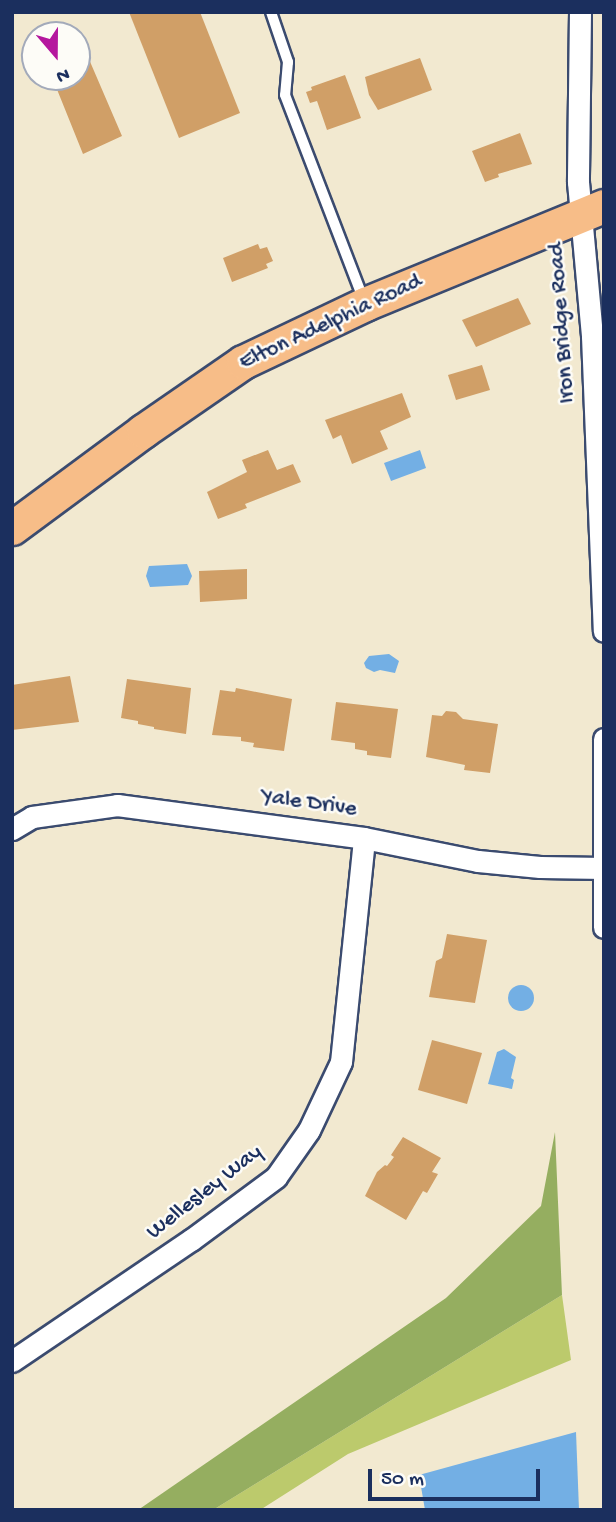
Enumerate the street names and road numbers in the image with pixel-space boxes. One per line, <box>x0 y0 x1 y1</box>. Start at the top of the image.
street label: Iron Bridge Road <box>544 242 582 404</box>
street label: Elton Adelphia Road <box>235 269 427 377</box>
street label: Yale Drive <box>260 784 358 824</box>
street label: Wellesley Way <box>142 1139 268 1247</box>

